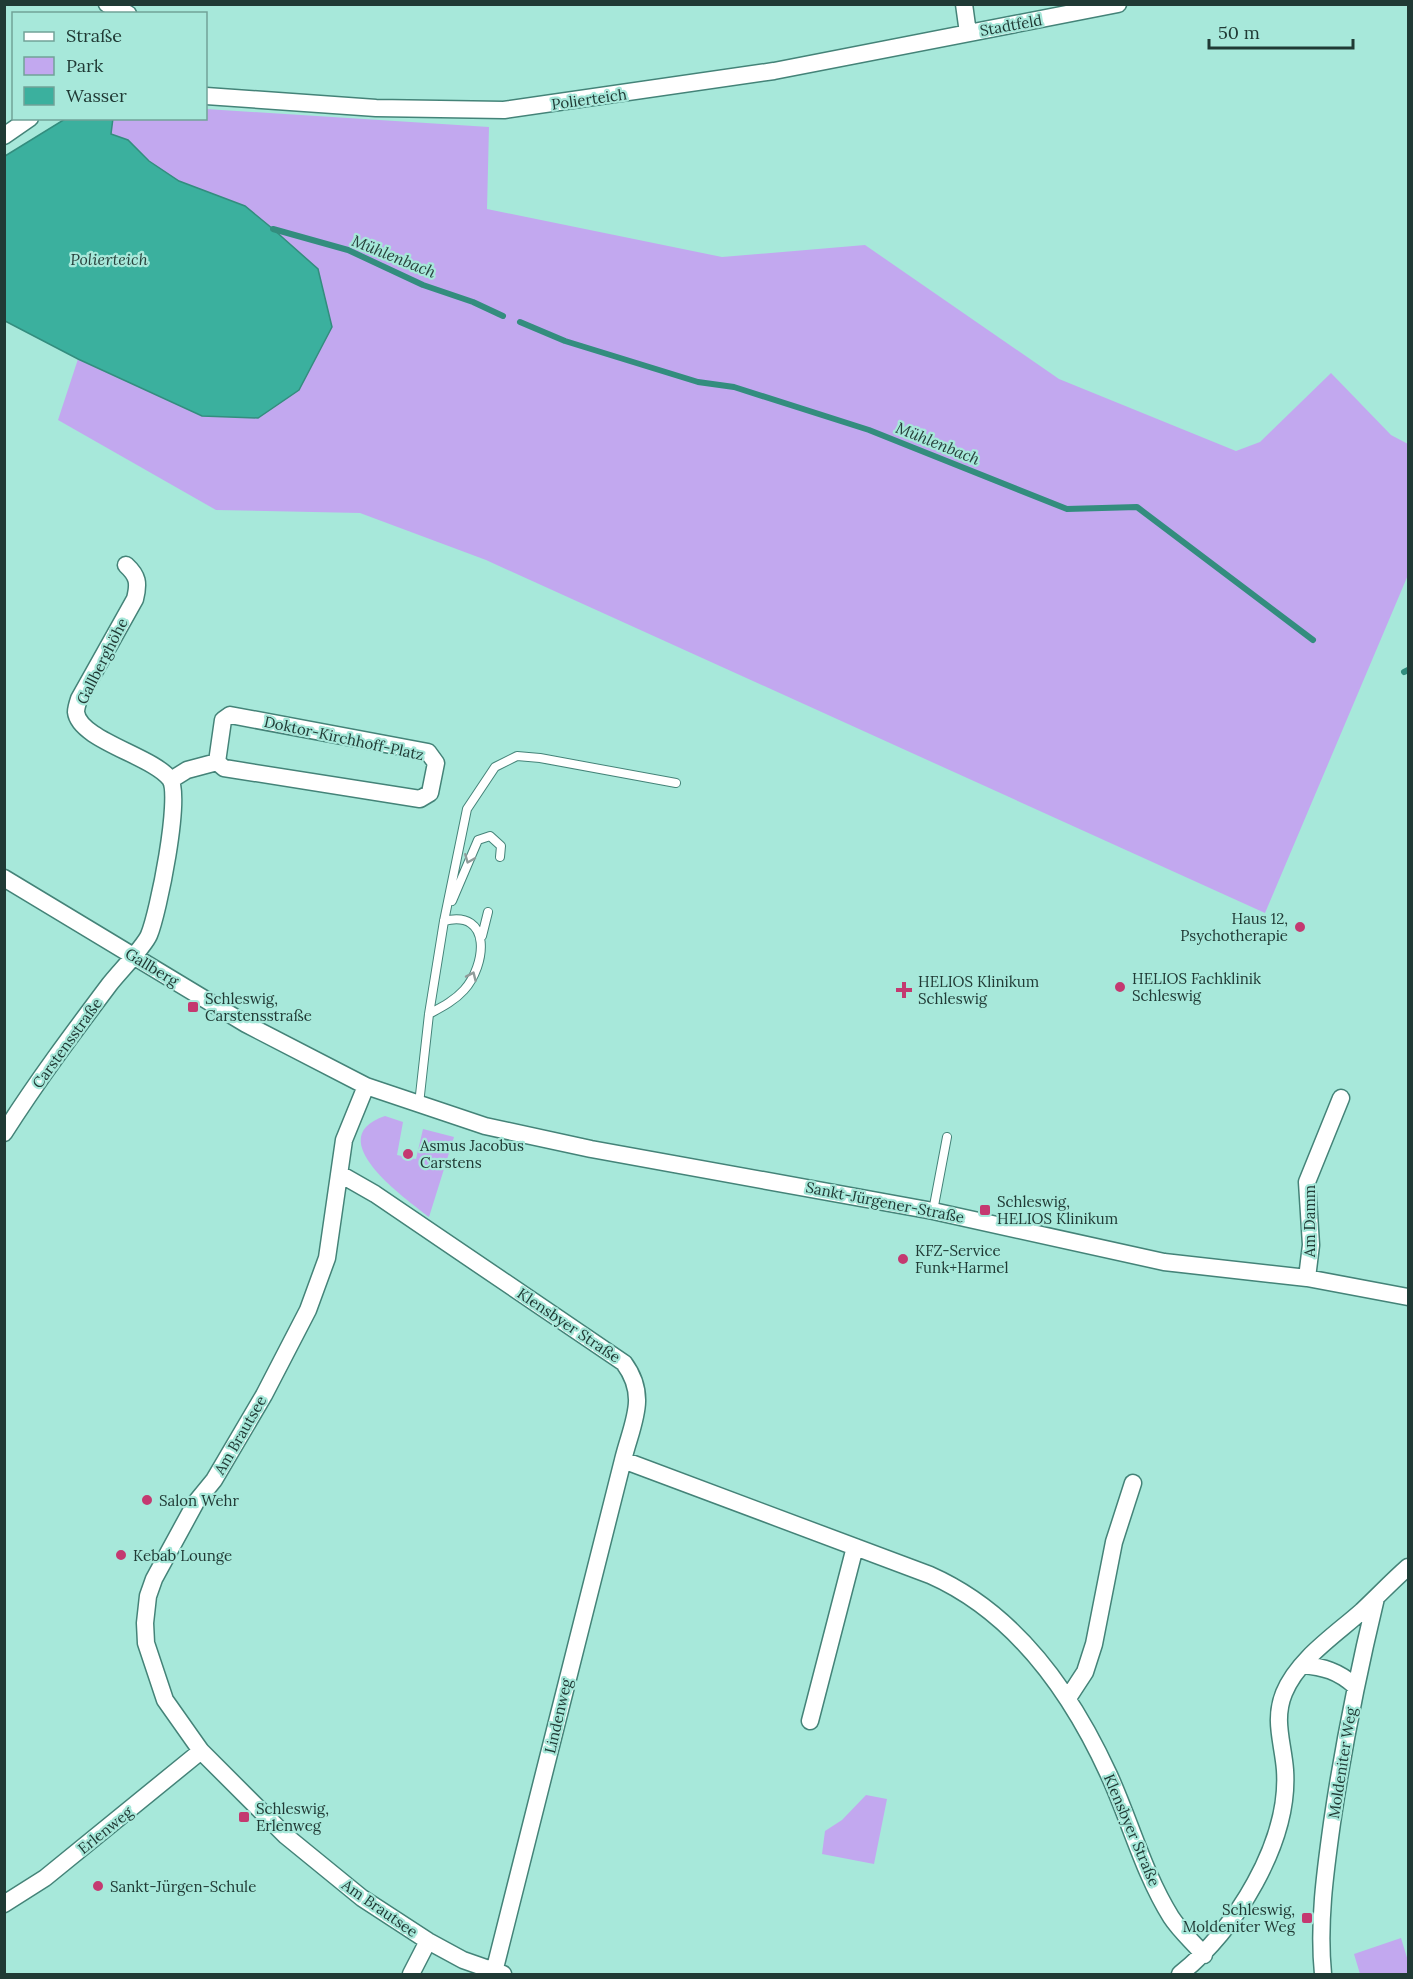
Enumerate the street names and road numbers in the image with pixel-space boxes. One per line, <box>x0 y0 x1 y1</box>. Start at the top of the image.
street label: Stadtfeld <box>978 10 1044 40</box>
street label: Polierteich <box>550 84 628 114</box>
street label: Gallberghöhe <box>72 615 132 707</box>
street label: Doktor-Kirchhoff-Platz <box>262 712 426 764</box>
street label: Gallberg <box>122 944 183 991</box>
street label: Carstensstraße <box>28 994 106 1092</box>
street label: Sankt-Jürgener-Straße <box>804 1177 966 1227</box>
street label: Am Damm <box>1300 1185 1319 1258</box>
street label: Klensbyer Straße <box>514 1284 624 1366</box>
street label: Am Brautsee <box>209 1392 270 1479</box>
street label: Lindenweg <box>540 1676 576 1755</box>
street label: Moldeniter Weg <box>1324 1705 1360 1820</box>
street label: Klensbyer Straße <box>1100 1771 1164 1889</box>
street label: Erlenweg <box>74 1802 137 1858</box>
street label: Am Brautsee <box>338 1874 421 1941</box>

